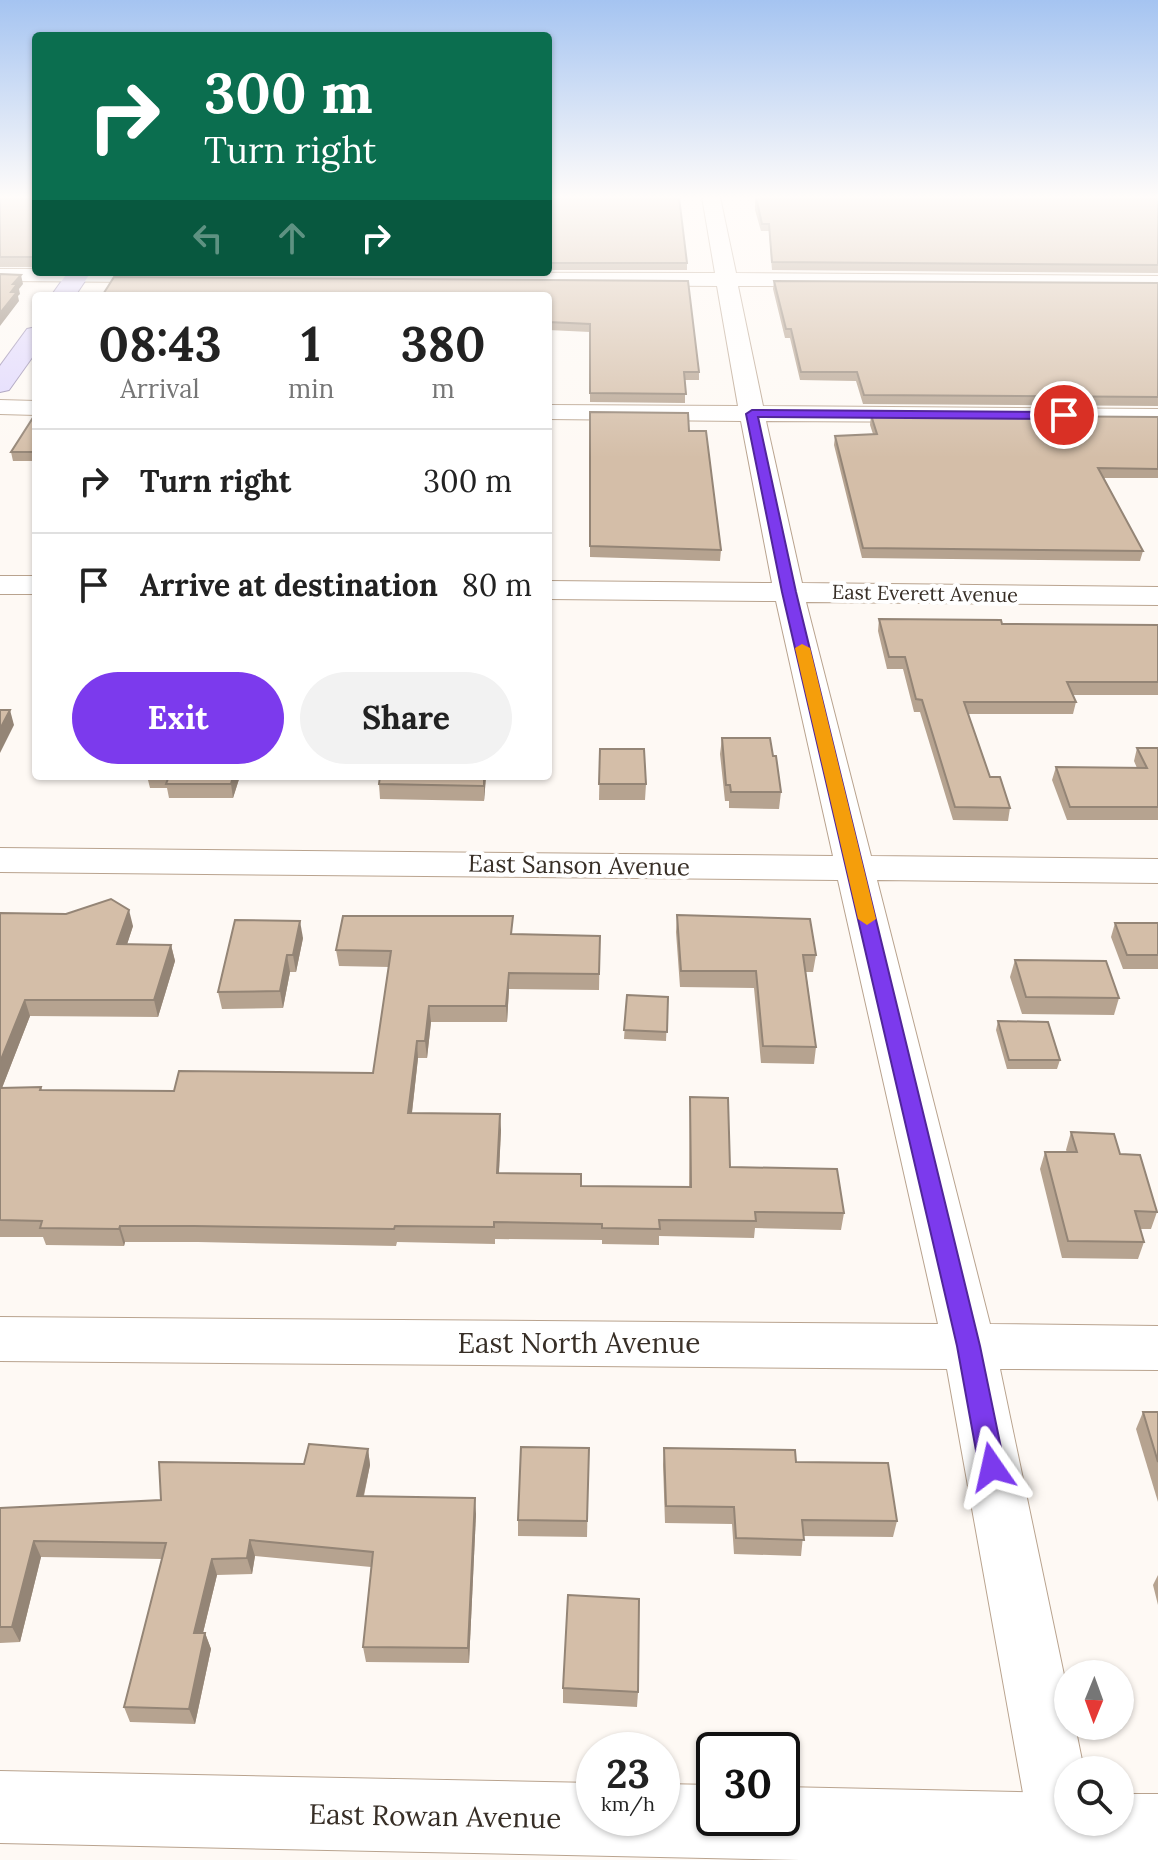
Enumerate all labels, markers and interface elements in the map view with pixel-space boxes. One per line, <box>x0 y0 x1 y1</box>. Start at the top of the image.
text: 300 m <box>204 57 373 128</box>
icon: right <box>72 64 176 168</box>
text: Turn right <box>204 127 377 173</box>
icon: left <box>186 216 230 260</box>
icon: ahead <box>270 216 314 260</box>
icon: right <box>354 216 398 260</box>
text: 08:43 <box>98 313 222 374</box>
text: 1 <box>301 313 321 374</box>
text: 380 <box>401 313 486 374</box>
text: Arrival <box>120 372 200 405</box>
text: min <box>288 372 334 405</box>
text: m <box>432 372 455 405</box>
pin <box>1030 381 1098 449</box>
icon: arrive <box>1042 393 1086 437</box>
icon: right <box>72 459 116 503</box>
text: Turn right <box>140 462 291 500</box>
text: 300 m <box>423 462 512 500</box>
icon: arrive <box>72 563 116 607</box>
text: Arrive at destination <box>140 566 438 604</box>
text: 80 m <box>462 566 532 604</box>
street label: East Everett Avenue <box>832 579 1018 607</box>
button: Exit <box>72 672 284 764</box>
button: Share <box>300 672 512 764</box>
street label: East Sanson Avenue <box>468 848 690 882</box>
street label: East North Avenue <box>458 1325 700 1361</box>
position arrow <box>950 1425 1034 1509</box>
north arrow <box>1054 1660 1134 1740</box>
map controls <box>1054 1660 1134 1836</box>
speed limit sign: 30 <box>696 1732 800 1836</box>
text: 23 <box>606 1748 650 1799</box>
button: search <box>1054 1756 1134 1836</box>
text: km/h <box>601 1791 655 1816</box>
street label: East Rowan Avenue <box>308 1796 562 1836</box>

